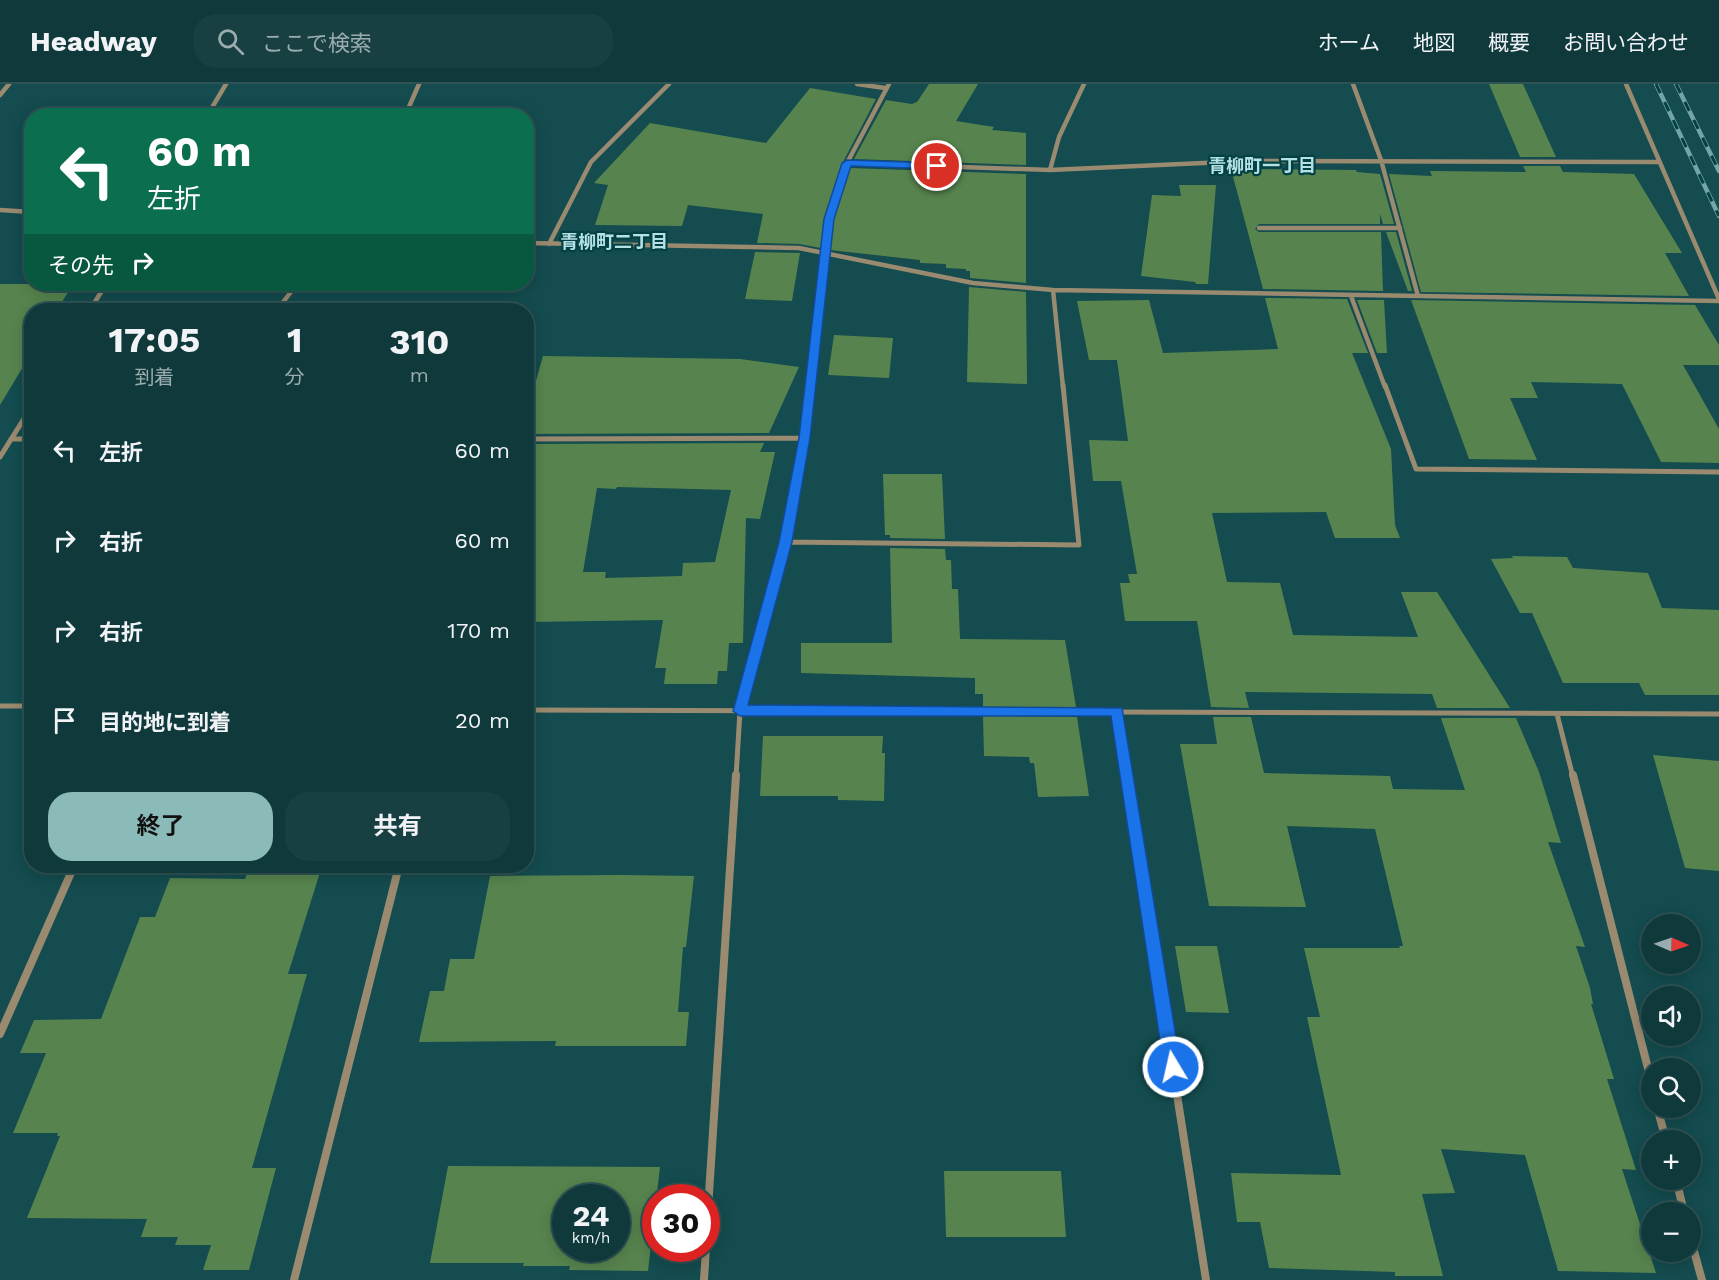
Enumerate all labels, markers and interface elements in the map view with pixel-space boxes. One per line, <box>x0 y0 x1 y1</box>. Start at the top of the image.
search box <box>193 14 613 68</box>
text: Headway <box>30 25 157 58</box>
icon: search <box>214 25 247 58</box>
text: ホーム <box>1318 30 1380 55</box>
text: 地図 <box>1413 30 1455 55</box>
text: 概要 <box>1488 30 1530 55</box>
text: お問い合わせ <box>1563 30 1689 55</box>
text: ここで検索 <box>262 31 372 56</box>
text: 60 m <box>147 127 251 176</box>
icon: left <box>48 132 126 210</box>
pin <box>911 140 962 191</box>
icon: arrive <box>920 149 953 182</box>
district label: 青柳町一丁目 <box>1208 155 1316 176</box>
text: 左折 <box>147 183 201 215</box>
district label: 青柳町二丁目 <box>560 231 668 252</box>
icon: right <box>126 246 159 279</box>
text: その先 <box>48 253 114 278</box>
text: 17:05 <box>109 319 200 361</box>
text: 1 <box>287 319 303 361</box>
text: 310 <box>389 321 449 363</box>
text: m <box>410 363 429 387</box>
text: 到着 <box>134 365 174 389</box>
text: 分 <box>285 365 305 389</box>
icon: left <box>48 434 81 467</box>
text: 60 m <box>454 438 510 463</box>
text: 左折 <box>99 440 143 465</box>
icon: right <box>48 524 81 557</box>
text: 60 m <box>454 528 510 553</box>
text: 右折 <box>99 530 143 555</box>
icon: right <box>48 614 81 647</box>
text: 170 m <box>447 618 510 643</box>
text: 右折 <box>99 620 143 645</box>
icon: arrive <box>48 704 81 737</box>
text: 20 m <box>455 708 510 733</box>
text: 目的地に到着 <box>99 710 231 735</box>
button: 終了 <box>48 792 273 861</box>
button: 共有 <box>285 792 510 861</box>
north arrow <box>1641 914 1701 974</box>
map controls <box>1641 914 1701 1262</box>
button: sound <box>1641 986 1701 1046</box>
position arrow <box>1141 1035 1205 1099</box>
button: search <box>1641 1058 1701 1118</box>
button: + <box>1641 1130 1701 1190</box>
speed limit sign: 30 <box>642 1184 720 1262</box>
text: 24 <box>573 1198 609 1233</box>
button: − <box>1641 1202 1701 1262</box>
text: km/h <box>572 1229 610 1247</box>

